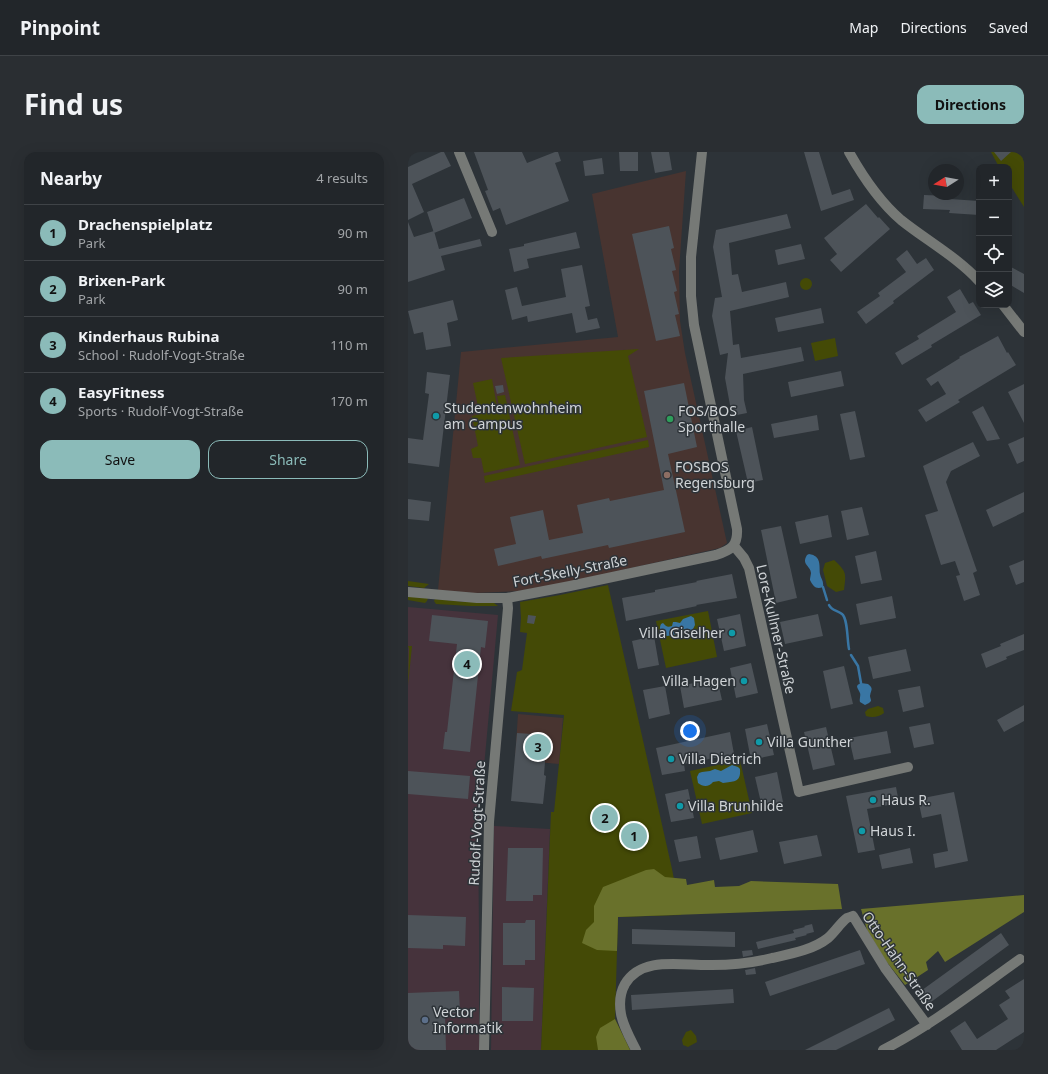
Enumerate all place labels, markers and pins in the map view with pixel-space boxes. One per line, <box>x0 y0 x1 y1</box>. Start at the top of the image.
place label: Studentenwohnheim am Campus <box>444 398 582 433</box>
place label: FOS/BOS Sporthalle <box>678 401 745 436</box>
marker: Studentenwohnheim am Campus <box>431 411 441 421</box>
marker: FOS/BOS Sporthalle <box>665 414 675 424</box>
place label: FOSBOS Regensburg <box>675 457 755 492</box>
marker: FOSBOS Regensburg <box>662 470 672 480</box>
place label: Villa Giselher <box>639 623 724 642</box>
marker: Villa Giselher <box>727 628 737 638</box>
pin: 4 <box>454 649 480 679</box>
place label: Villa Hagen <box>662 671 736 690</box>
marker: Villa Hagen <box>739 676 749 686</box>
pin: 3 <box>525 732 551 762</box>
place label: Villa Gunther <box>767 732 853 751</box>
marker: Villa Gunther <box>754 737 764 747</box>
place label: Villa Dietrich <box>679 749 761 768</box>
marker: Villa Dietrich <box>666 754 676 764</box>
place label: Haus R. <box>881 790 931 809</box>
marker: Haus R. <box>868 795 878 805</box>
place label: Villa Brunhilde <box>688 796 783 815</box>
marker: Villa Brunhilde <box>675 801 685 811</box>
pin: 2 <box>592 803 618 833</box>
pin: 1 <box>621 821 647 851</box>
place label: Haus I. <box>870 821 916 840</box>
marker: Haus I. <box>857 826 867 836</box>
place label: Vector Informatik <box>433 1002 503 1037</box>
marker: Vector Informatik <box>420 1015 430 1025</box>

